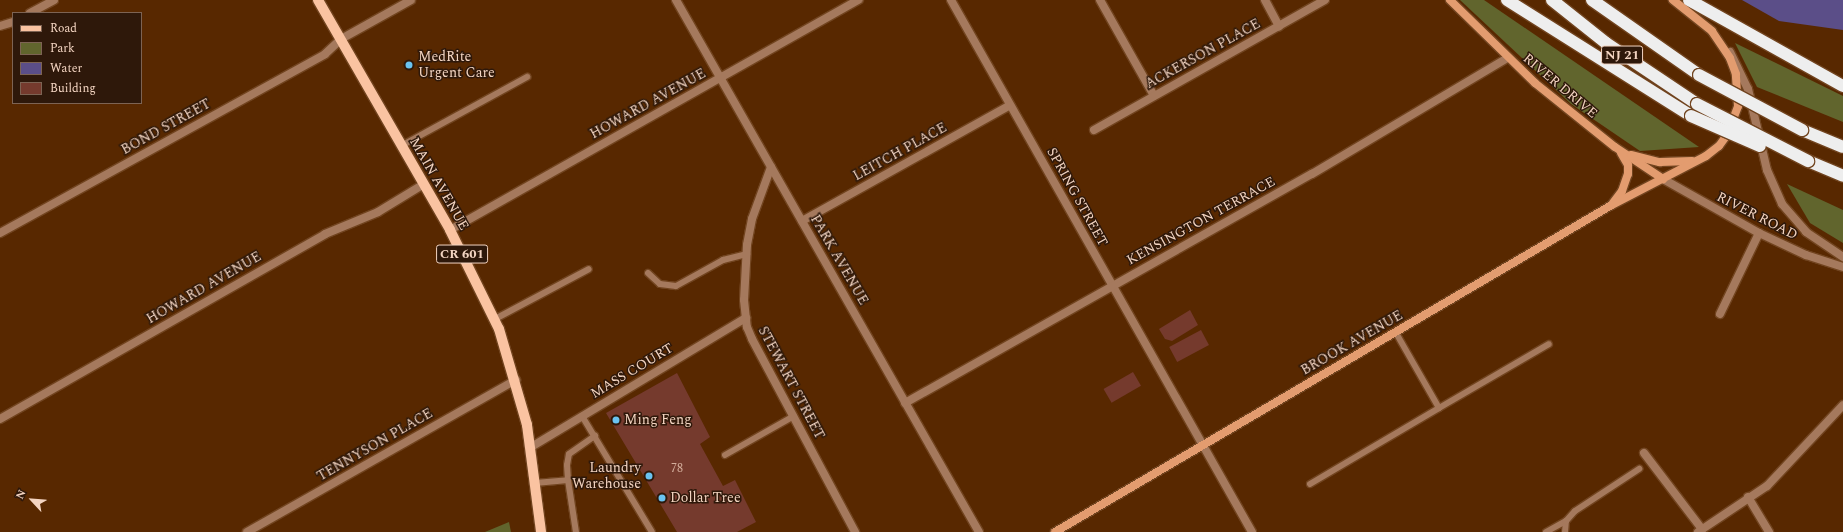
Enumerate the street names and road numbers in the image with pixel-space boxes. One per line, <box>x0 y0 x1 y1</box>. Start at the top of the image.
street label: ACKERSON PLACE <box>1143 15 1263 93</box>
road number: NJ 21 <box>1601 44 1643 66</box>
street label: RIVER DRIVE <box>1519 50 1601 122</box>
street label: HOWARD AVENUE <box>587 65 709 143</box>
street label: BOND STREET <box>118 95 214 159</box>
street label: LEITCH PLACE <box>850 119 950 185</box>
street label: MAIN AVENUE <box>406 135 472 233</box>
street label: SPRING STREET <box>1043 145 1111 249</box>
street label: KENSINGTON TERRACE <box>1124 173 1278 269</box>
street label: RIVER ROAD <box>1714 188 1800 244</box>
street label: PARK AVENUE <box>806 212 872 308</box>
road number: CR 601 <box>436 243 488 265</box>
street label: HOWARD AVENUE <box>144 248 264 328</box>
street label: BROOK AVENUE <box>1298 307 1406 379</box>
street label: STEWART STREET <box>754 324 828 442</box>
street label: MASS COURT <box>588 340 676 402</box>
street label: TENNYSON PLACE <box>314 405 436 485</box>

